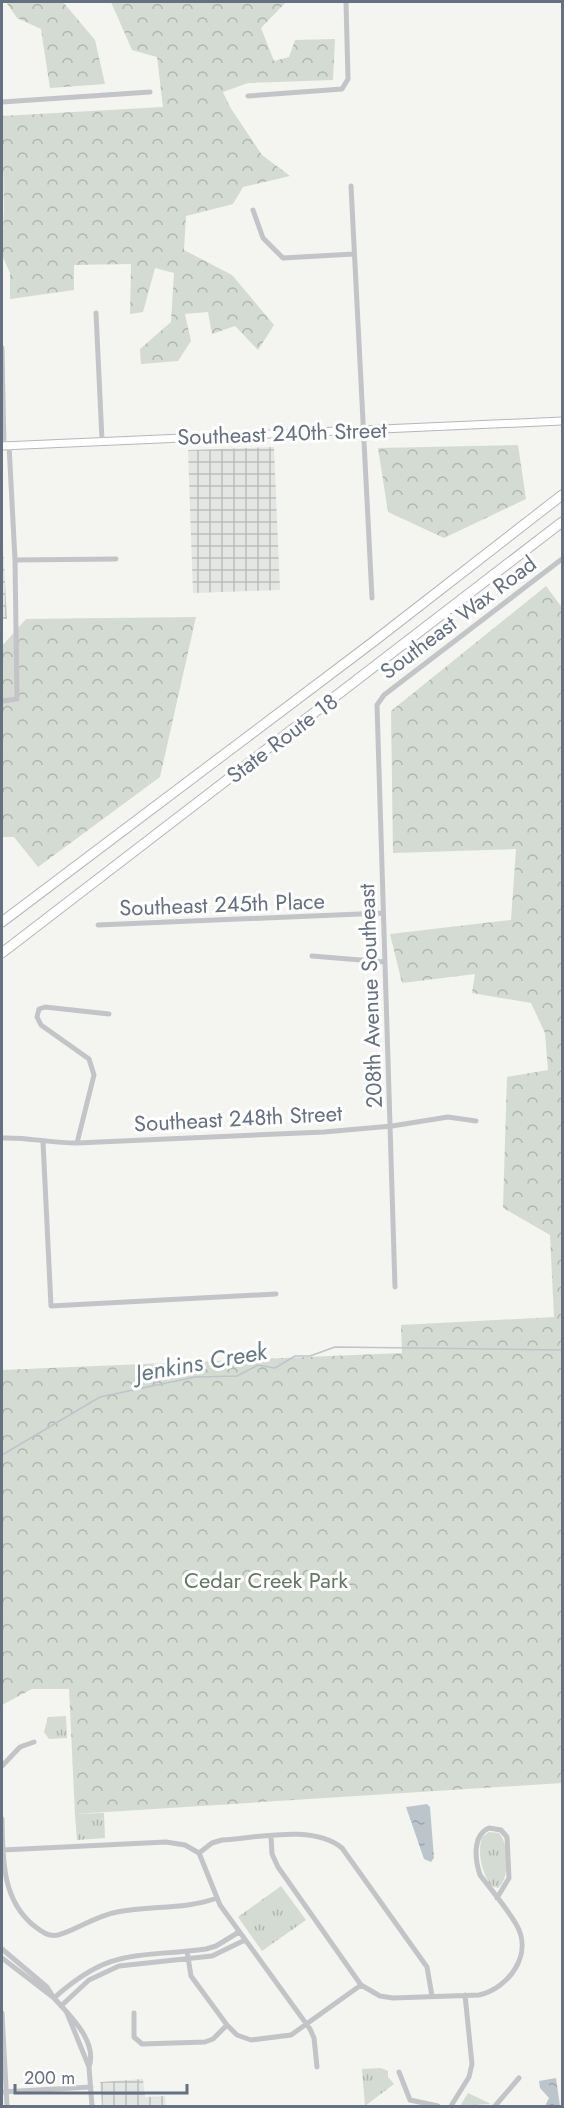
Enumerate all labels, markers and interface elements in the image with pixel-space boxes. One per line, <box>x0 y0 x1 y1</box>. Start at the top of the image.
street label: Southeast 240th Street <box>177 413 388 453</box>
street label: Southeast Wax Road <box>373 547 543 687</box>
street label: State Route 18 <box>220 685 344 791</box>
street label: 208th Avenue Southeast <box>350 882 390 1109</box>
street label: Southeast 245th Place <box>119 884 325 924</box>
street label: Southeast 248th Street <box>133 1097 344 1139</box>
water label: Jenkins Creek <box>129 1333 271 1391</box>
park label: Cedar Creek Park <box>184 1564 348 1596</box>
scale bar <box>15 2057 188 2095</box>
text: 200 m <box>24 2065 75 2091</box>

